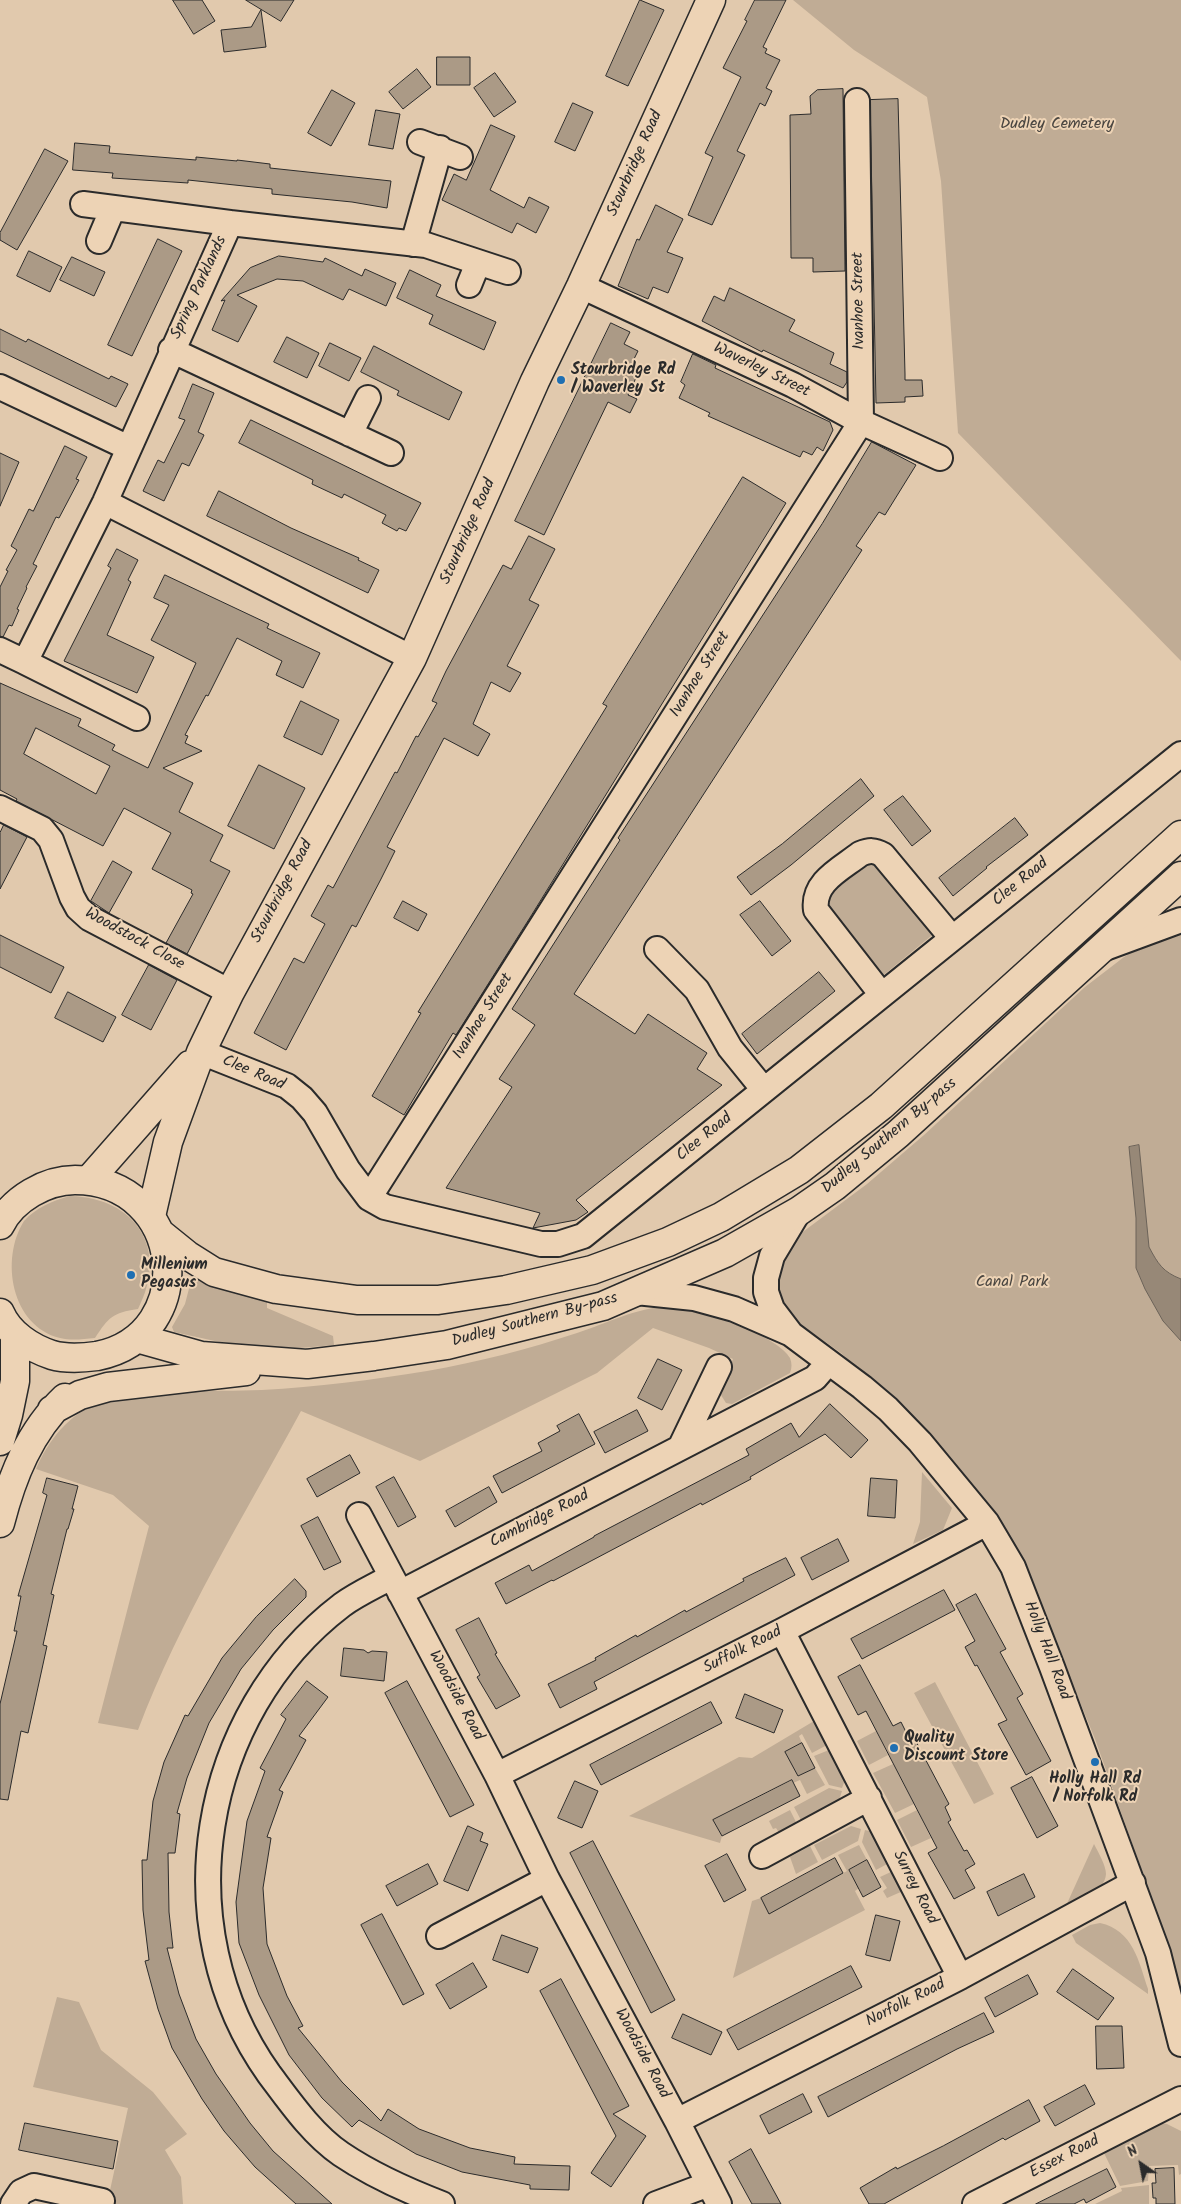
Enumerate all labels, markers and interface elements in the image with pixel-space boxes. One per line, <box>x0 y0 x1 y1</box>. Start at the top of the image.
street label: Stourbridge Road <box>604 108 668 220</box>
park label: Dudley Cemetery <box>1000 115 1114 135</box>
street label: Spring Parklands <box>168 233 232 343</box>
street label: Ivanhoe Street <box>850 252 870 350</box>
street label: Waverley Street <box>710 339 812 403</box>
place label: Stourbridge Rd / Waverley St <box>571 361 675 399</box>
marker: Stourbridge Rd / Waverley St <box>555 374 567 386</box>
street label: Stourbridge Road <box>437 476 501 588</box>
street label: Ivanhoe Street <box>667 628 735 722</box>
street label: Stourbridge Road <box>248 837 318 947</box>
street label: Clee Road <box>989 855 1053 911</box>
street label: Woodstock Close <box>81 905 187 975</box>
street label: Ivanhoe Street <box>450 970 518 1064</box>
street label: Clee Road <box>219 1052 287 1096</box>
street label: Dudley Southern By-pass <box>819 1075 961 1199</box>
street label: Clee Road <box>673 1110 737 1166</box>
place label: Millenium Pegasus <box>141 1256 207 1294</box>
marker: Millenium Pegasus <box>125 1269 137 1281</box>
park label: Canal Park <box>976 1273 1048 1293</box>
street label: Dudley Southern By-pass <box>450 1290 620 1352</box>
street label: Cambridge Road <box>487 1487 593 1553</box>
street label: Holly Hall Road <box>1018 1599 1074 1703</box>
street label: Suffolk Road <box>701 1623 785 1679</box>
street label: Woodside Road <box>423 1648 487 1744</box>
place label: Quality Discount Store <box>904 1729 1008 1767</box>
marker: Quality Discount Store <box>888 1742 900 1754</box>
marker: Holly Hall Rd / Norfolk Rd <box>1089 1756 1101 1768</box>
place label: Holly Hall Rd / Norfolk Rd <box>1049 1770 1141 1808</box>
street label: Surrey Road <box>887 1848 941 1928</box>
street label: Norfolk Road <box>863 1976 949 2032</box>
street label: Woodside Road <box>609 2006 673 2102</box>
street label: Essex Road <box>1027 2132 1103 2184</box>
north arrow <box>1116 2139 1166 2189</box>
text: N <box>1123 2140 1143 2163</box>

